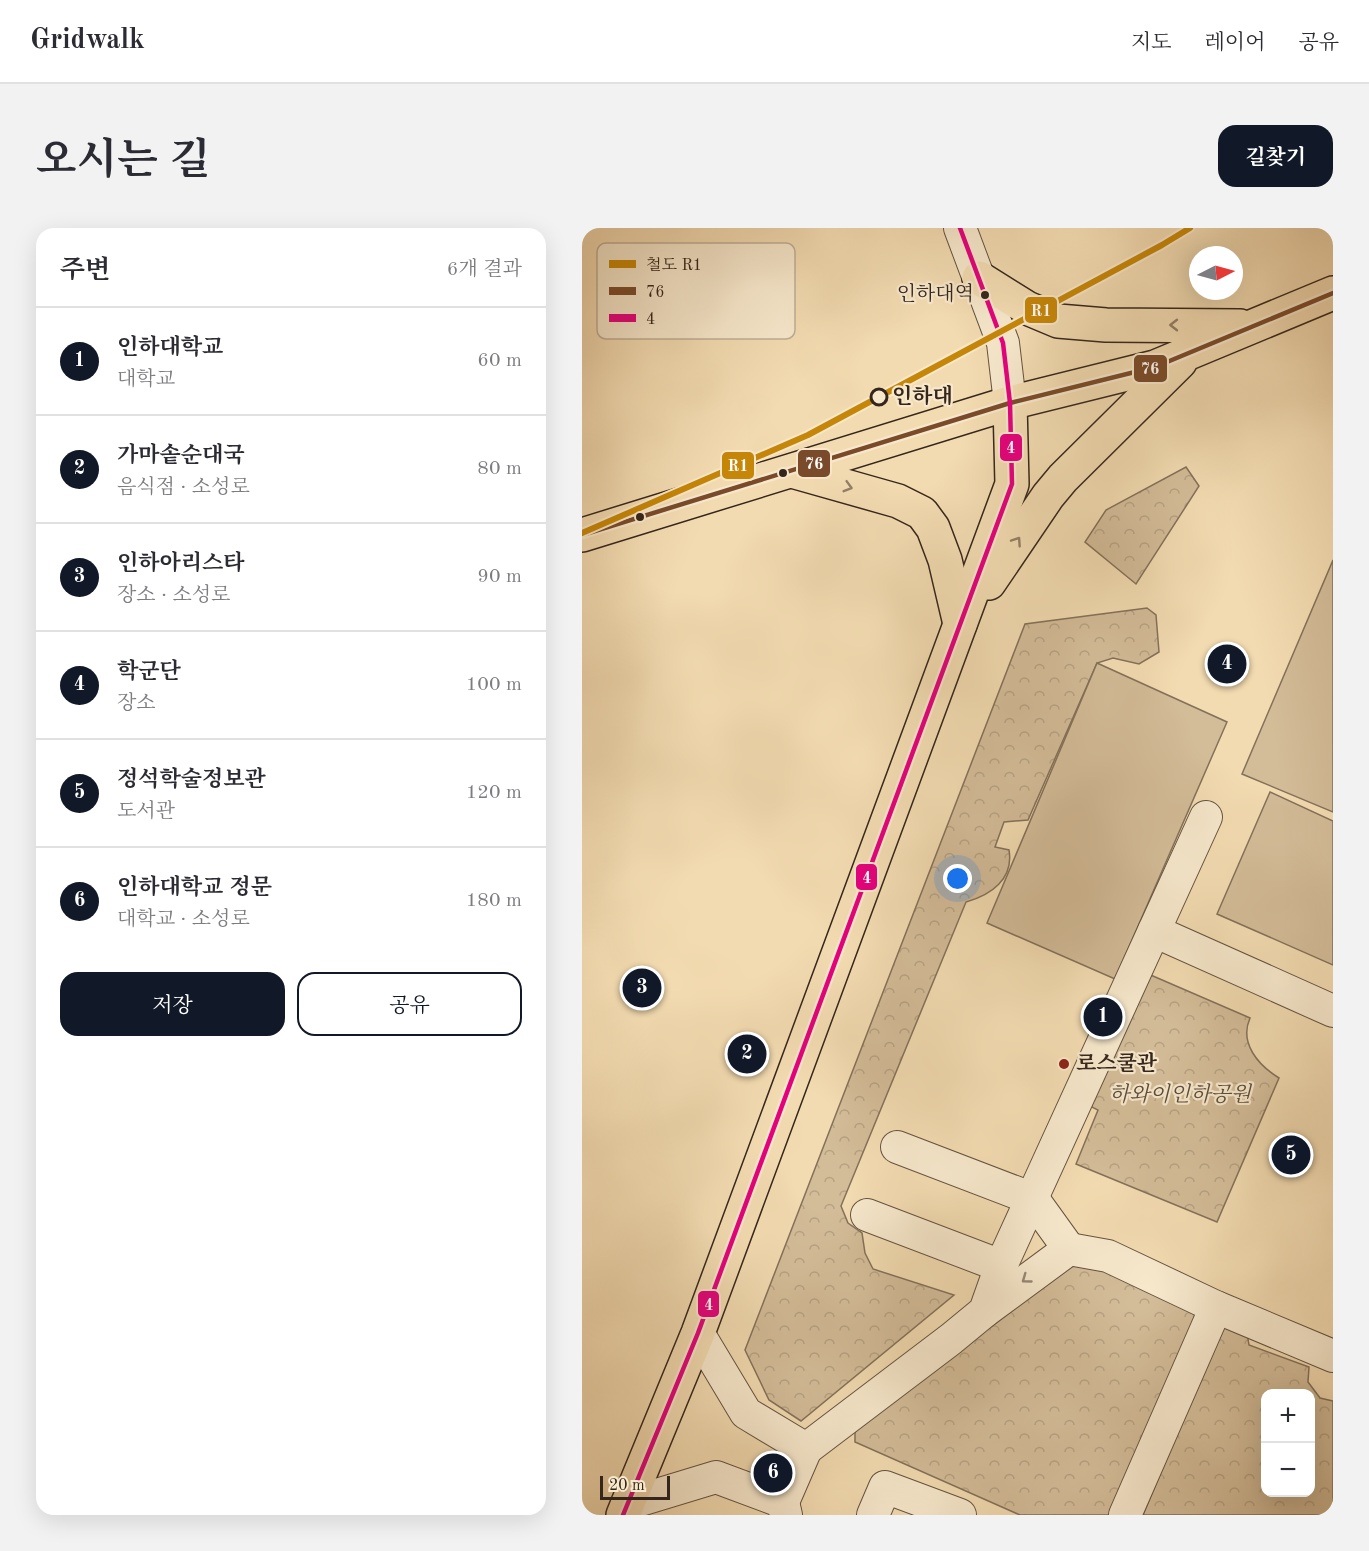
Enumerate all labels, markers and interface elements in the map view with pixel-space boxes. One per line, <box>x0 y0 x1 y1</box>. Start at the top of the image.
text: Gridwalk <box>30 27 145 55</box>
text: 지도 <box>1131 33 1172 54</box>
text: 레이어 <box>1205 33 1265 54</box>
text: 공유 <box>1298 33 1339 54</box>
button: 길찾기 <box>1218 125 1333 187</box>
text: 오시는 길 <box>36 141 210 183</box>
legend <box>597 243 795 339</box>
north arrow <box>1189 246 1243 300</box>
text: 철도 R1 <box>646 257 702 274</box>
text: 주변 <box>60 258 110 284</box>
text: 6개 결과 <box>447 260 522 280</box>
place label: 인하대역 <box>897 283 974 305</box>
text: 76 <box>646 285 665 301</box>
marker: 인하대역 <box>979 289 991 301</box>
line badge: R1 <box>1024 296 1058 324</box>
text: R1 <box>1031 304 1051 320</box>
text: 4 <box>646 312 655 328</box>
one-way arrow <box>1170 319 1179 331</box>
text: 인하대학교 <box>117 337 223 359</box>
text: 1 <box>74 351 85 371</box>
text: 60 m <box>477 351 522 371</box>
line badge: 76 <box>1133 354 1168 383</box>
text: 76 <box>1141 362 1159 378</box>
text: 대학교 <box>117 370 175 390</box>
place label: 인하대 <box>892 384 953 408</box>
marker: 인하대 <box>870 388 888 406</box>
line badge: 4 <box>999 433 1023 462</box>
text: 4 <box>1006 441 1016 457</box>
text: 가마솥순대국 <box>117 445 245 467</box>
line badge: 76 <box>797 449 831 478</box>
line badge: R1 <box>721 451 755 480</box>
text: 76 <box>805 457 823 473</box>
text: 2 <box>74 459 85 479</box>
text: 80 m <box>477 459 522 479</box>
text: R1 <box>728 459 748 475</box>
unlabelled marker <box>777 467 789 479</box>
text: 음식점 · 소성로 <box>117 478 250 498</box>
one-way arrow <box>842 480 853 492</box>
unlabelled marker <box>634 511 646 523</box>
one-way arrow <box>1010 537 1021 548</box>
text: 인하아리스타 <box>117 553 245 575</box>
text: 3 <box>74 567 85 587</box>
text: 90 m <box>477 567 522 587</box>
text: 장소 · 소성로 <box>117 586 230 606</box>
pin: 4 <box>1208 642 1246 686</box>
text: 학군단 <box>117 661 181 683</box>
text: 4 <box>74 675 85 695</box>
text: 100 m <box>466 675 522 695</box>
text: 장소 <box>117 694 156 714</box>
text: 정석학술정보관 <box>117 769 266 791</box>
text: 5 <box>74 783 85 803</box>
text: 120 m <box>466 783 522 803</box>
text: 도서관 <box>117 802 175 822</box>
line badge: 4 <box>855 863 878 891</box>
your location <box>943 864 972 893</box>
text: 4 <box>862 871 872 887</box>
text: 인하대학교 정문 <box>117 877 272 899</box>
text: 6 <box>74 891 85 911</box>
text: 180 m <box>466 891 522 911</box>
text: 대학교 · 소성로 <box>117 910 250 930</box>
pin: 3 <box>622 966 662 1011</box>
button: 저장 <box>60 972 285 1036</box>
button: 공유 <box>297 972 522 1036</box>
pin: 1 <box>1084 994 1122 1040</box>
pin: 2 <box>728 1032 766 1076</box>
place label: 로스쿨관 <box>1076 1051 1158 1075</box>
marker: 로스쿨관 <box>1057 1057 1071 1071</box>
park label: 하와이인하공원 <box>1109 1083 1253 1106</box>
pin: 5 <box>1272 1132 1310 1178</box>
one-way arrow <box>1022 1272 1033 1283</box>
line badge: 4 <box>697 1290 720 1318</box>
text: 4 <box>704 1298 714 1314</box>
map controls <box>1261 1389 1315 1497</box>
button: + <box>1261 1389 1315 1443</box>
button: − <box>1261 1443 1315 1497</box>
pin: 6 <box>754 1450 792 1496</box>
scale bar <box>600 1473 670 1500</box>
text: 20 m <box>609 1478 645 1494</box>

